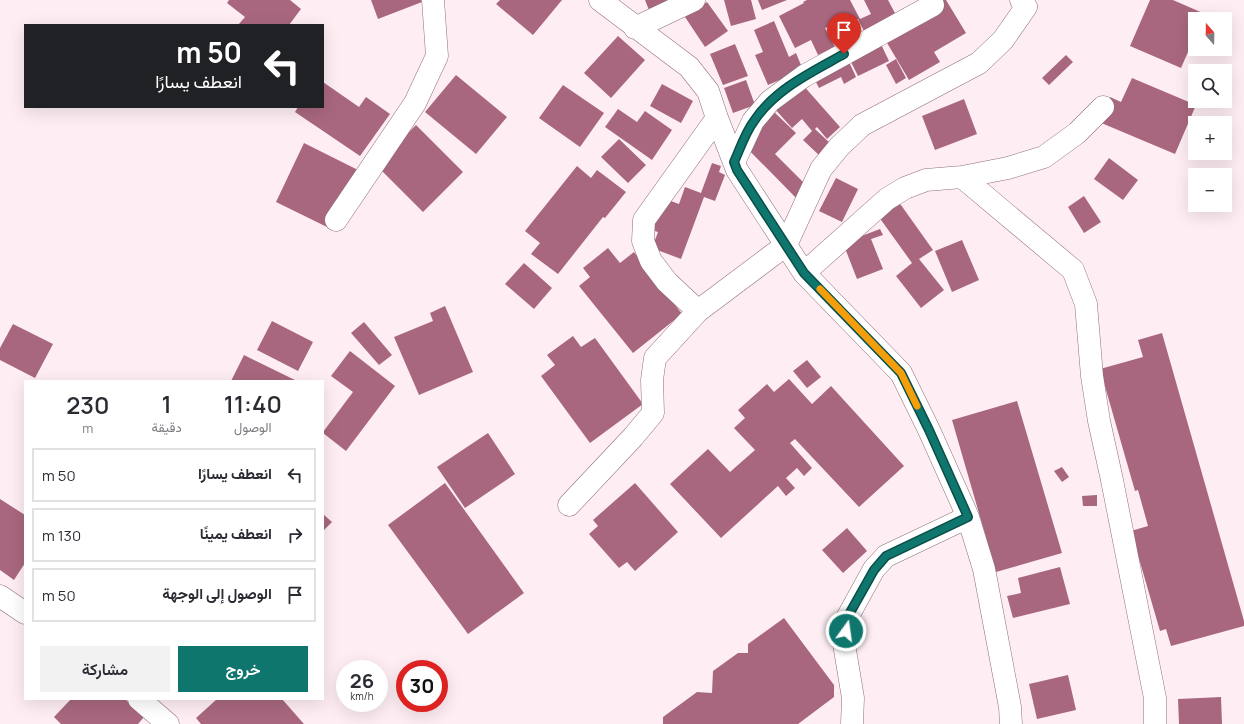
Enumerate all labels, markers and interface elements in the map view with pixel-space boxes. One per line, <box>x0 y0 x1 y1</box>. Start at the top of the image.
north arrow <box>1188 12 1232 56</box>
map controls <box>1188 12 1232 212</box>
pin <box>827 13 861 54</box>
icon: arrive <box>833 19 855 41</box>
text: 50 m <box>176 33 242 71</box>
icon: left <box>256 40 308 92</box>
button: search <box>1188 64 1232 108</box>
text: انعطف يسارًا <box>155 69 242 93</box>
button: + <box>1188 116 1232 160</box>
button: − <box>1188 168 1232 212</box>
text: 1 <box>162 387 172 420</box>
text: 11:40 <box>224 387 282 420</box>
text: 230 <box>66 388 109 421</box>
text: دقيقة <box>152 418 182 436</box>
text: الوصول <box>234 418 272 436</box>
text: m <box>82 419 93 437</box>
text: انعطف يسارًا <box>198 463 272 484</box>
icon: left <box>284 464 306 486</box>
text: 50 m <box>42 465 76 486</box>
text: انعطف يمينًا <box>200 523 272 544</box>
icon: right <box>284 524 306 546</box>
text: 130 m <box>42 525 81 546</box>
text: الوصول إلى الوجهة <box>162 583 272 604</box>
icon: arrive <box>284 584 306 606</box>
text: 50 m <box>42 585 76 606</box>
position arrow <box>825 610 867 652</box>
button: مشاركة <box>40 646 170 692</box>
button: خروج <box>178 646 308 692</box>
speed limit sign: 30 <box>396 660 448 712</box>
text: 26 <box>350 667 374 694</box>
text: km/h <box>350 689 374 703</box>

